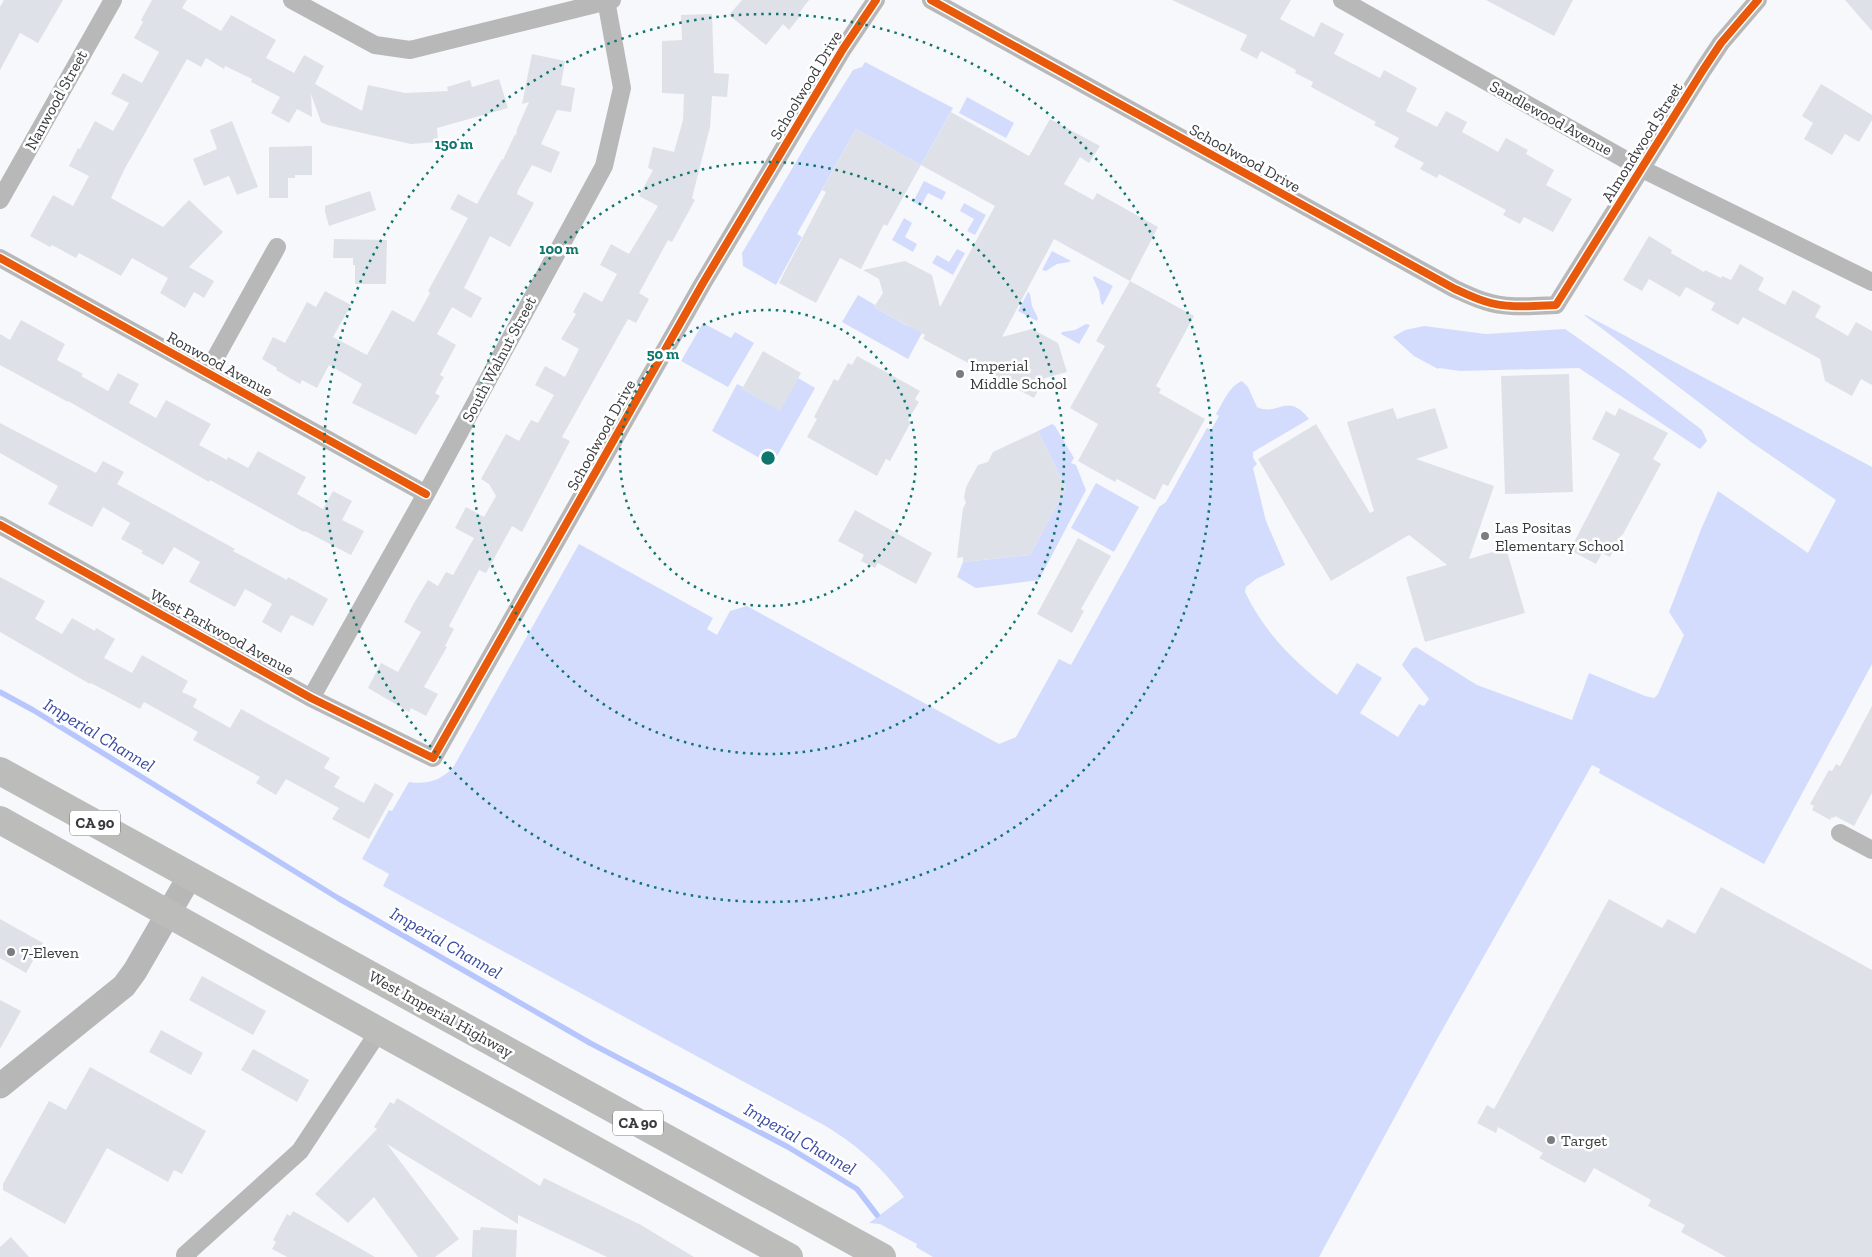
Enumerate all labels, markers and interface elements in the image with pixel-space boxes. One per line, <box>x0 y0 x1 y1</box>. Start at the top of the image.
street label: Schoolwood Drive <box>766 27 846 143</box>
street label: Nanwood Street <box>21 47 91 153</box>
street label: Sandlewood Avenue <box>1486 76 1616 160</box>
street label: Almondwood Street <box>1597 79 1687 205</box>
street label: Schoolwood Drive <box>1186 120 1304 196</box>
text: 150 m <box>435 135 473 153</box>
text: 100 m <box>539 240 579 258</box>
street label: South Walnut Street <box>458 293 540 425</box>
street label: Ronwood Avenue <box>164 327 276 401</box>
text: 50 m <box>647 345 679 363</box>
place label: Imperial Middle School <box>970 356 1067 393</box>
marker: Imperial Middle School <box>954 368 966 380</box>
street label: Schoolwood Drive <box>563 376 639 494</box>
centre of rings <box>759 449 777 467</box>
place label: Las Positas Elementary School <box>1495 518 1624 555</box>
marker: Las Positas Elementary School <box>1479 530 1491 542</box>
street label: West Parkwood Avenue <box>147 585 297 679</box>
water label: Imperial Channel <box>40 693 158 777</box>
road number: CA 90 <box>70 810 120 836</box>
water label: Imperial Channel <box>386 902 506 984</box>
place label: 7-Eleven <box>21 943 80 962</box>
marker: 7-Eleven <box>5 946 17 958</box>
street label: West Imperial Highway <box>365 966 517 1062</box>
water label: Imperial Channel <box>740 1098 860 1180</box>
road number: CA 90 <box>613 1110 663 1136</box>
place label: Target <box>1561 1131 1607 1150</box>
marker: Target <box>1545 1134 1557 1146</box>

